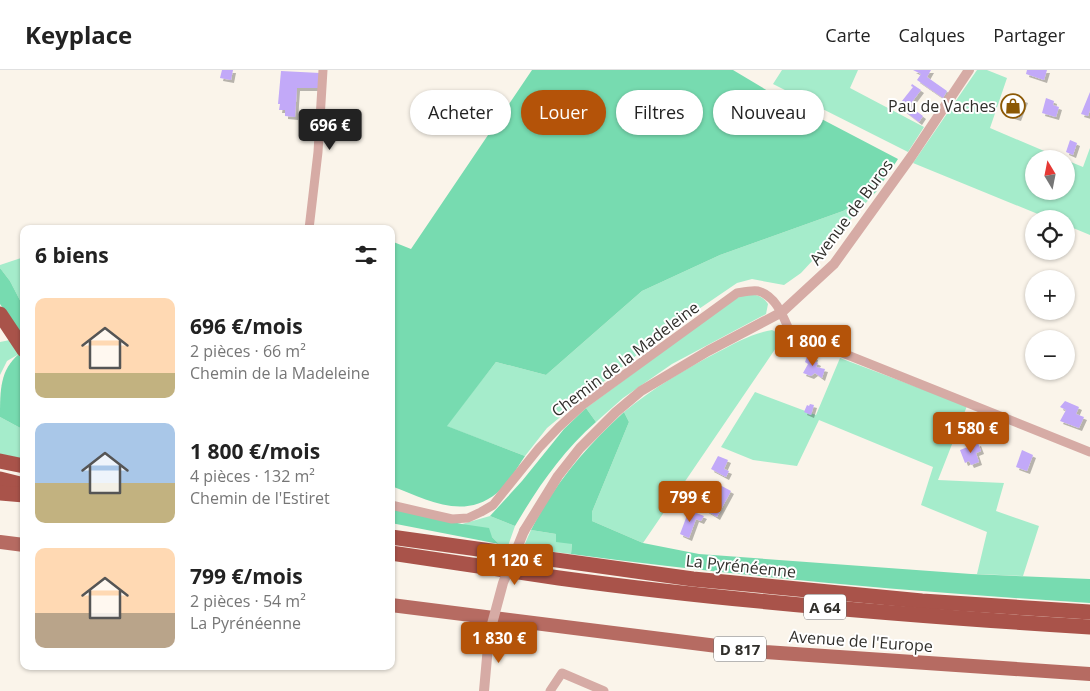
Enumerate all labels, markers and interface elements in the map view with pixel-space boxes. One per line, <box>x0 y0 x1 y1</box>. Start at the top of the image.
text: Keyplace <box>25 18 132 51</box>
text: Carte <box>825 23 871 47</box>
text: Calques <box>899 23 965 47</box>
text: Partager <box>993 23 1065 47</box>
chip: Acheter <box>410 90 511 135</box>
chip: Louer <box>521 90 606 135</box>
chip: Filtres <box>616 90 703 135</box>
chip: Nouveau <box>713 90 824 135</box>
shop icon: Pau de Vaches <box>1000 93 1026 119</box>
place label: Pau de Vaches <box>888 95 996 117</box>
pin: 696 € <box>295 108 365 151</box>
text: 696 € <box>310 114 350 136</box>
north arrow <box>1025 150 1075 200</box>
map controls <box>1025 150 1075 380</box>
street label: Avenue de Buros <box>804 155 898 269</box>
button: locate <box>1025 210 1075 260</box>
text: 6 biens <box>35 241 109 269</box>
icon: filters <box>352 241 380 269</box>
button: + <box>1025 270 1075 320</box>
street label: Chemin de la Madeleine <box>547 296 703 422</box>
text: 696 €/mois <box>190 312 303 340</box>
icon: home <box>75 318 135 378</box>
pin: 1 800 € <box>767 324 859 367</box>
text: 1 800 € <box>786 330 840 352</box>
button: − <box>1025 330 1075 380</box>
text: 2 pièces · 66 m² <box>190 340 306 362</box>
text: Chemin de la Madeleine <box>190 362 370 384</box>
pin: 1 580 € <box>925 412 1017 454</box>
text: 1 580 € <box>944 417 998 439</box>
text: 1 800 €/mois <box>190 437 320 465</box>
icon: home <box>75 443 135 503</box>
text: 4 pièces · 132 m² <box>190 465 315 487</box>
pin: 799 € <box>655 480 725 523</box>
text: 799 € <box>670 486 710 508</box>
text: Chemin de l'Estiret <box>190 487 330 509</box>
pin: 1 120 € <box>469 544 561 586</box>
text: 1 120 € <box>488 549 542 571</box>
street label: La Pyrénéenne <box>685 549 797 583</box>
text: 799 €/mois <box>190 562 303 590</box>
icon: home <box>75 568 135 628</box>
text: 2 pièces · 54 m² <box>190 590 306 612</box>
road number: A 64 <box>804 594 846 620</box>
text: La Pyrénéenne <box>190 612 301 634</box>
pin: 1 830 € <box>453 622 545 664</box>
street label: Avenue de l'Europe <box>788 625 934 657</box>
text: 1 830 € <box>472 627 526 649</box>
road number: D 817 <box>714 636 766 662</box>

